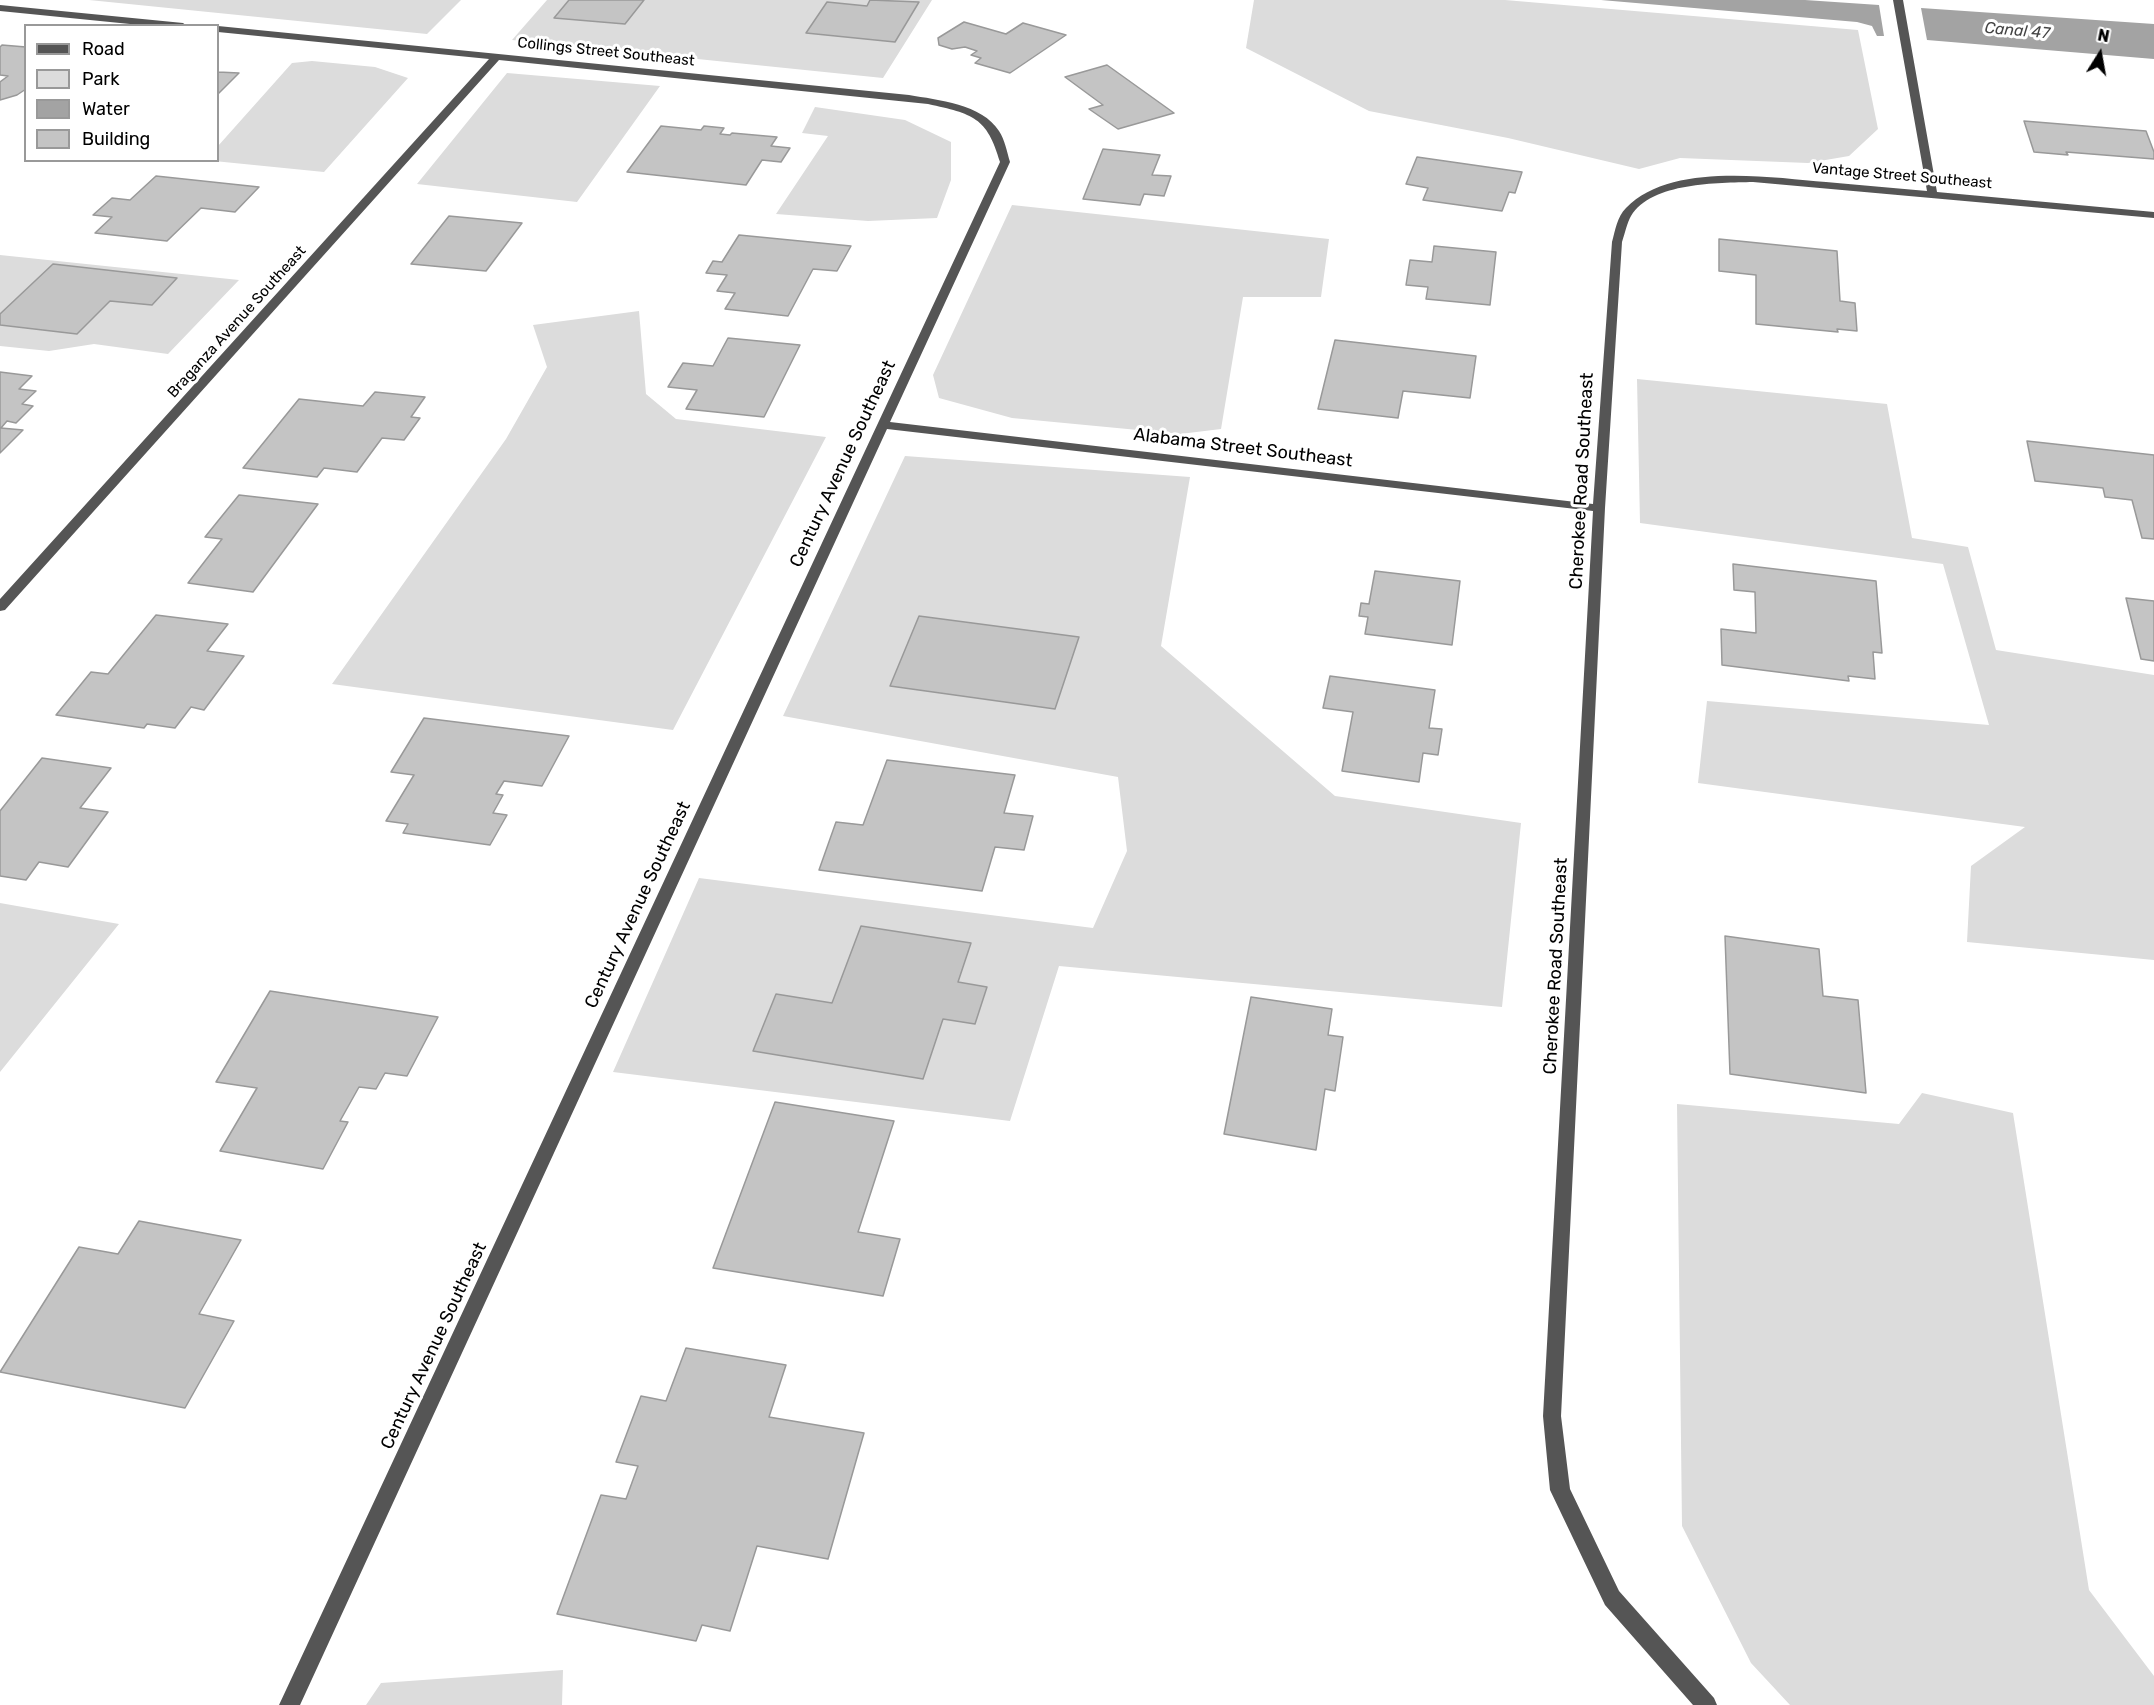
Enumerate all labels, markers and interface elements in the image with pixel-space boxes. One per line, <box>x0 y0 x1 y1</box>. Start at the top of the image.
water label: Canal 47 <box>1984 19 2050 43</box>
legend <box>24 24 219 162</box>
north arrow <box>2070 24 2130 84</box>
text: N <box>2096 25 2111 46</box>
street label: Collings Street Southeast <box>517 34 695 70</box>
text: Road <box>82 38 125 60</box>
text: Park <box>82 68 119 90</box>
text: Water <box>82 98 130 120</box>
text: Building <box>82 128 150 150</box>
street label: Vantage Street Southeast <box>1811 159 1993 193</box>
street label: Braganza Avenue Southeast <box>164 242 310 402</box>
street label: Century Avenue Southeast <box>785 357 901 571</box>
street label: Cherokee Road Southeast <box>1566 372 1598 590</box>
street label: Alabama Street Southeast <box>1132 424 1354 472</box>
street label: Century Avenue Southeast <box>580 798 696 1012</box>
street label: Cherokee Road Southeast <box>1540 857 1572 1075</box>
street label: Century Avenue Southeast <box>376 1239 492 1453</box>

